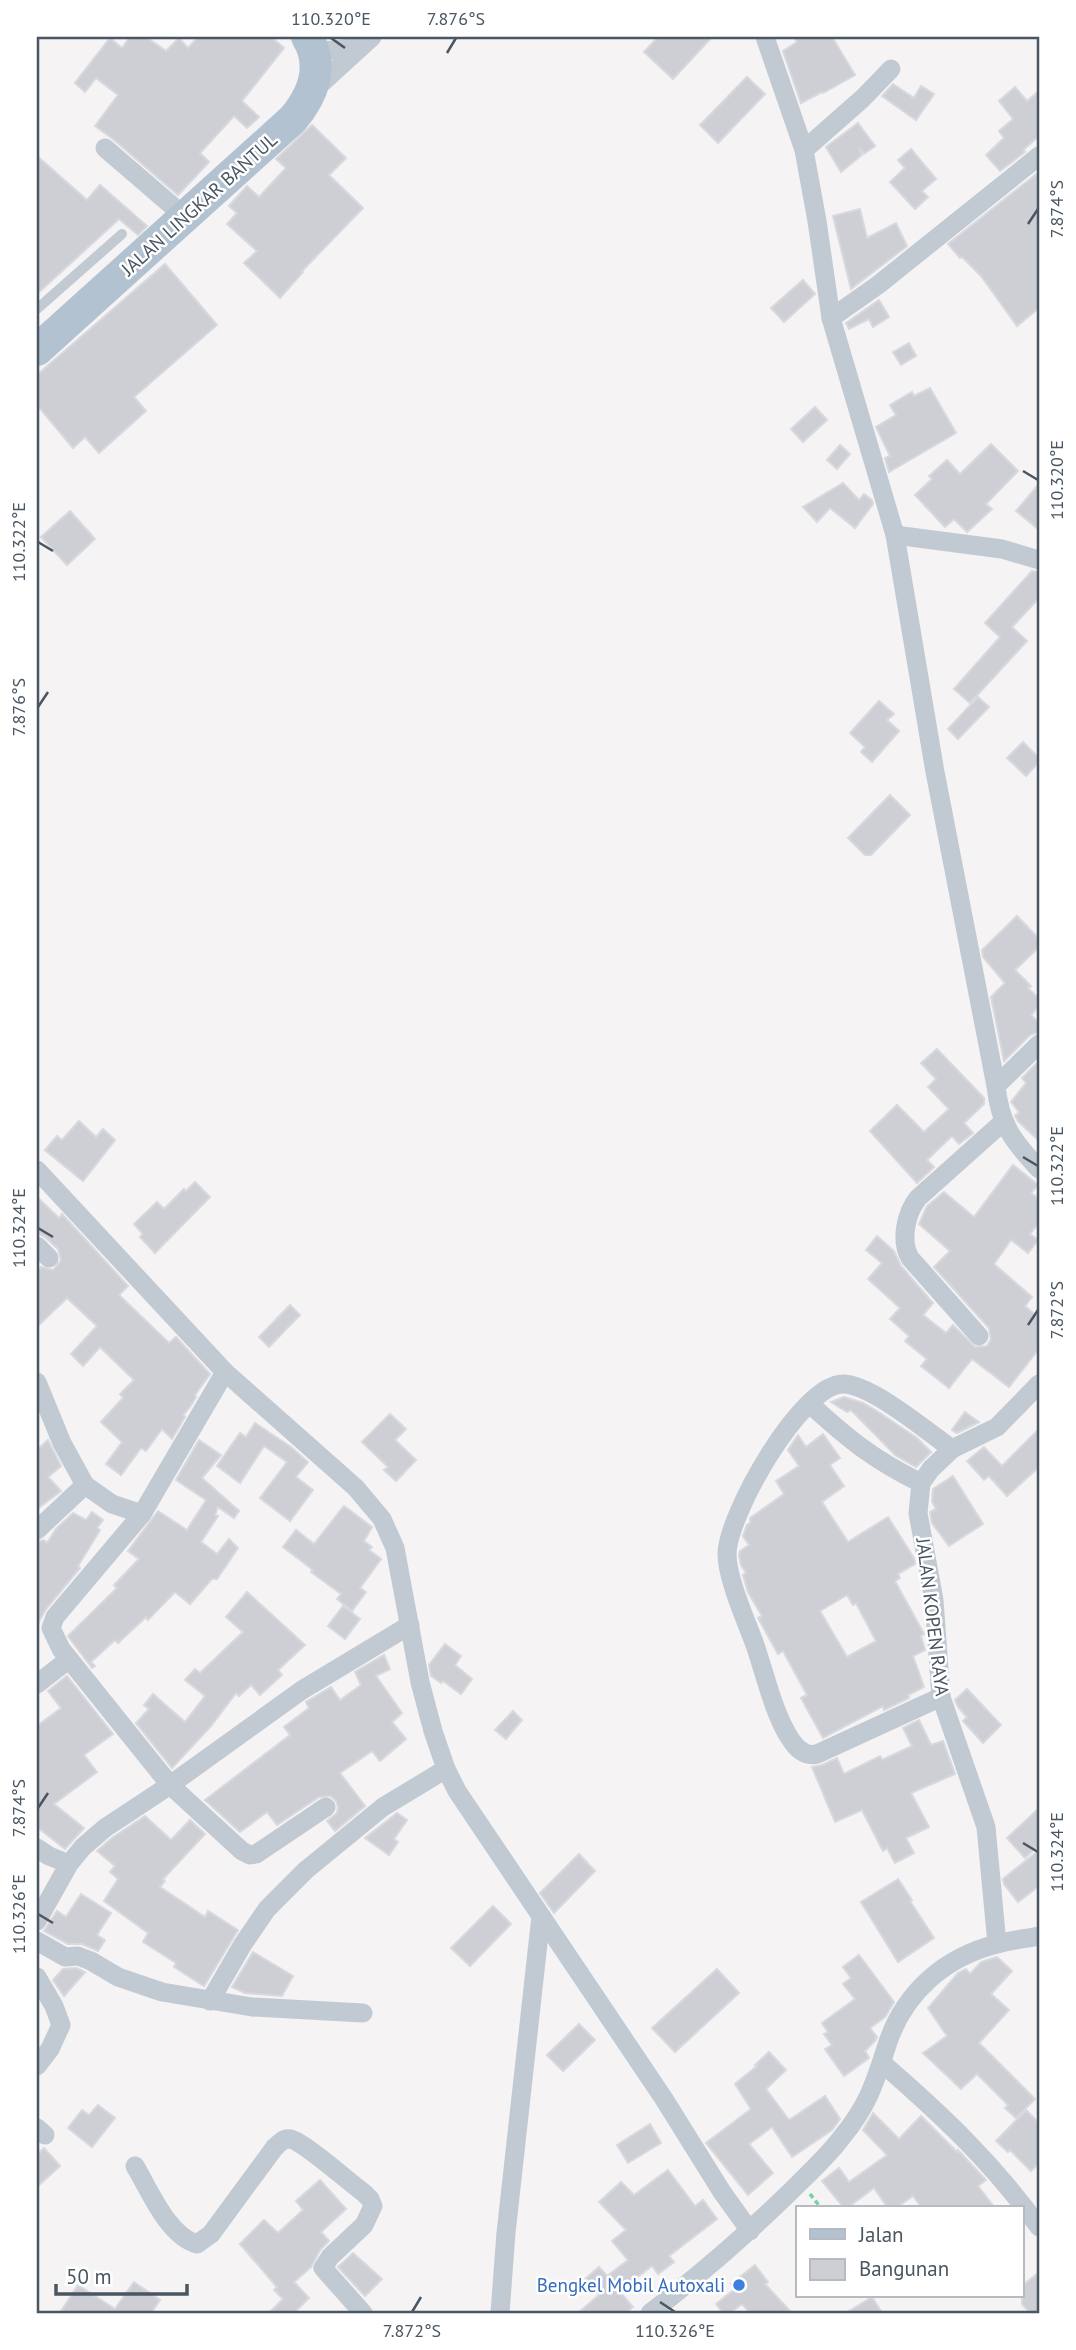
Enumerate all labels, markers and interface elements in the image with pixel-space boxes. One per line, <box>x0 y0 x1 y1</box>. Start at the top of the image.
text: 110.320°E <box>291 7 371 30</box>
text: 7.876°S <box>427 7 485 30</box>
street label: JALAN LINGKAR BANTUL <box>115 128 282 281</box>
text: 7.874°S <box>1045 180 1068 238</box>
text: 110.320°E <box>1045 440 1068 520</box>
text: 110.322°E <box>7 502 30 582</box>
text: 7.876°S <box>7 678 30 736</box>
text: 110.322°E <box>1045 1126 1068 1206</box>
text: 110.324°E <box>7 1188 30 1268</box>
text: 7.872°S <box>1045 1281 1068 1339</box>
street label: JALAN KOPEN RAYA <box>911 1536 955 1697</box>
text: 7.874°S <box>7 1779 30 1837</box>
text: 110.324°E <box>1045 1812 1068 1892</box>
text: 110.326°E <box>7 1874 30 1954</box>
legend <box>796 2206 1024 2298</box>
text: Jalan <box>858 2221 904 2248</box>
scale bar <box>56 2252 187 2296</box>
text: Bangunan <box>859 2255 949 2282</box>
text: 50 m <box>66 2263 112 2290</box>
place label: Bengkel Mobil Autoxali <box>537 2273 725 2297</box>
marker: Bengkel Mobil Autoxali <box>731 2277 747 2293</box>
text: 7.872°S <box>383 2319 441 2342</box>
text: 110.326°E <box>635 2319 715 2342</box>

